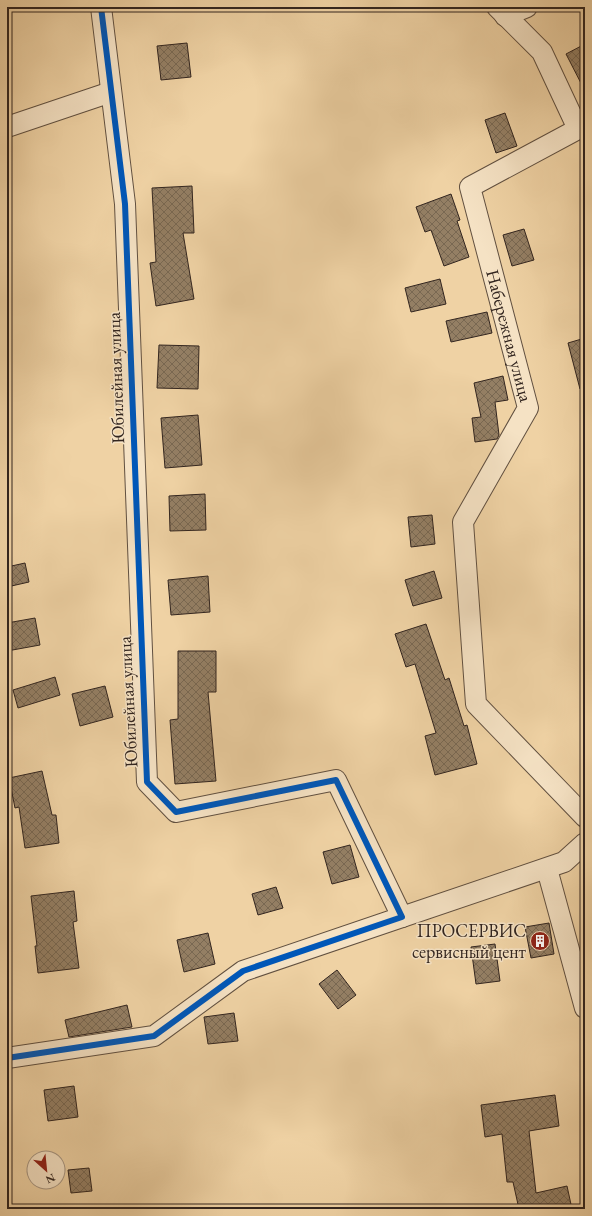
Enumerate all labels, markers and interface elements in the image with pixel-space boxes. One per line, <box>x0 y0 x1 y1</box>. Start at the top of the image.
street label: Набережная улица <box>481 267 538 405</box>
street label: Юбилейная улица <box>102 311 129 444</box>
street label: Юбилейная улица <box>113 635 142 769</box>
place label: ПРОСЕРВИС сервисный цент <box>412 919 527 963</box>
building icon: ПРОСЕРВИС сервисный цент <box>529 930 551 952</box>
north arrow <box>26 1150 66 1190</box>
text: N <box>43 1171 58 1187</box>

